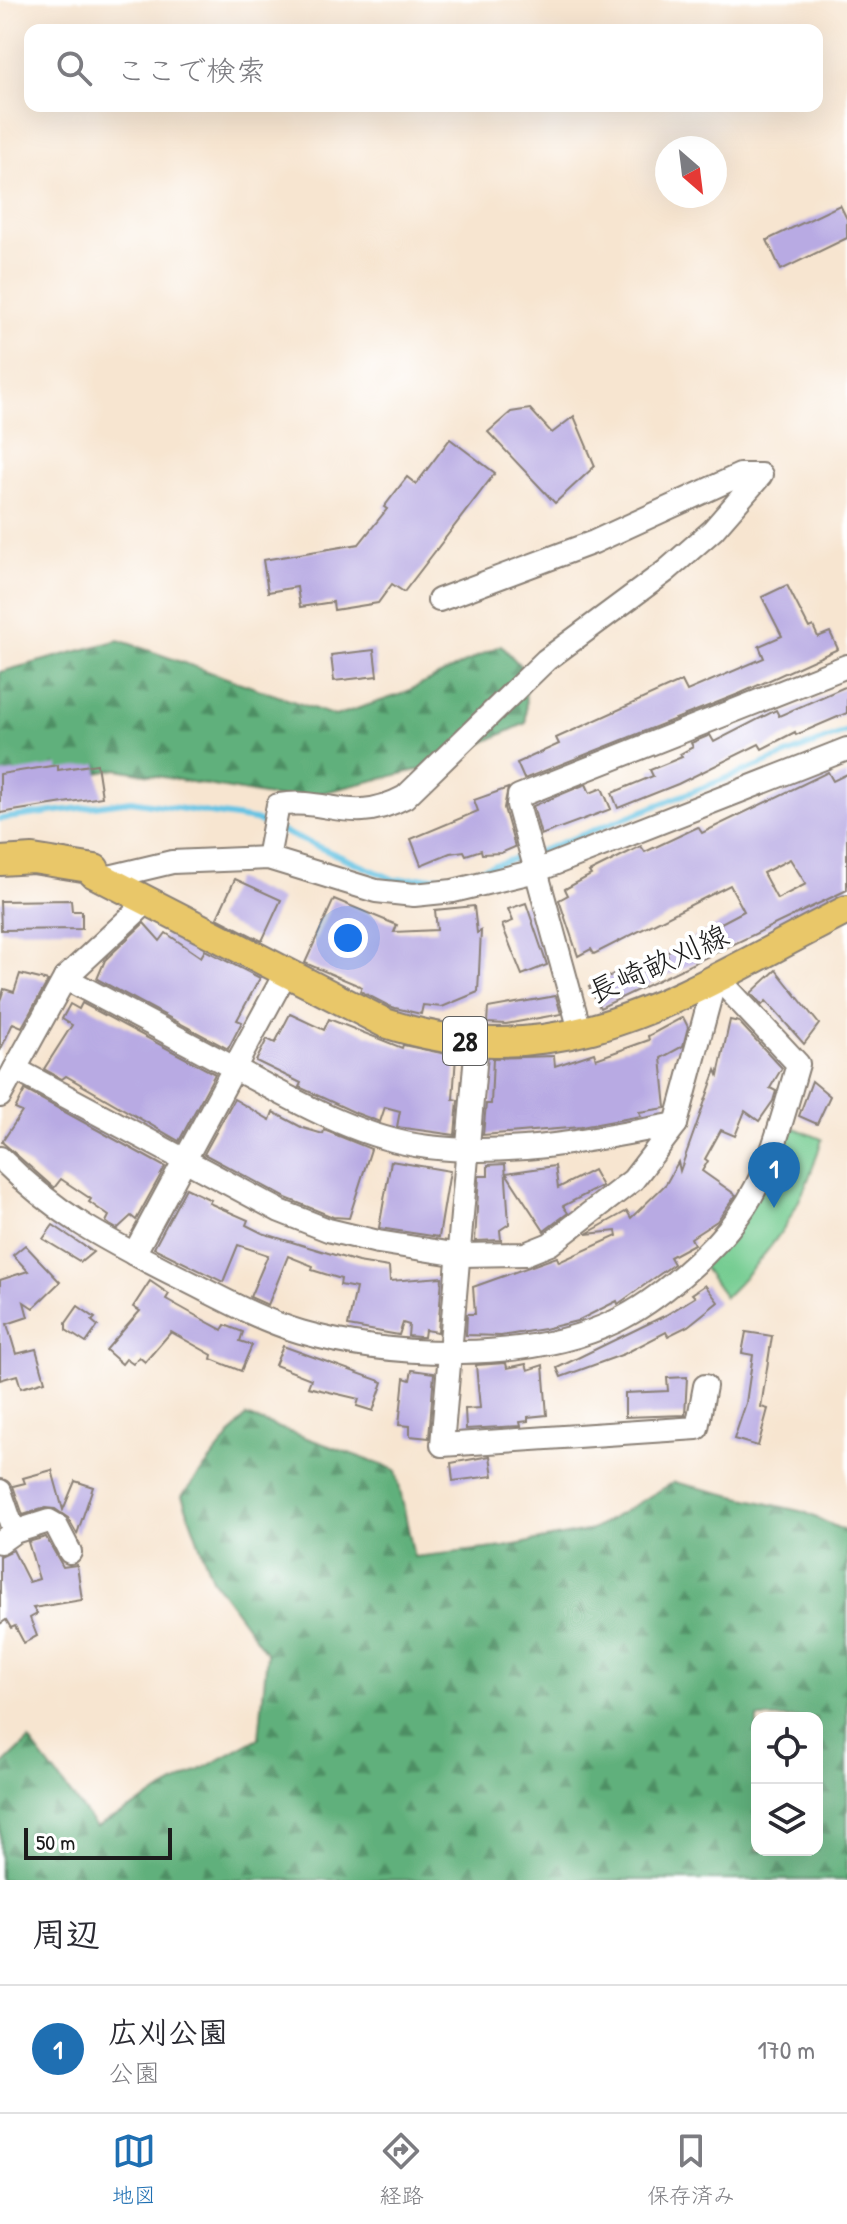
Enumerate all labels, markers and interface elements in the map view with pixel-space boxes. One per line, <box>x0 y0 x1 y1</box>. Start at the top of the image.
search box <box>24 24 823 112</box>
icon: search <box>52 46 96 90</box>
text: ここで検索 <box>116 50 266 90</box>
north arrow <box>655 136 727 208</box>
street label: 長崎畝刈線 <box>581 914 735 1012</box>
your location <box>328 918 368 958</box>
road number: 28 <box>443 1017 487 1065</box>
pin: 1 <box>748 1142 800 1208</box>
map controls <box>751 1712 823 1856</box>
button: locate <box>751 1712 823 1784</box>
button: layers <box>751 1784 823 1856</box>
scale bar <box>24 1824 172 1860</box>
text: 50 m <box>36 1827 75 1857</box>
text: 周辺 <box>32 1911 100 1957</box>
text: 広刈公園 <box>108 2012 228 2052</box>
text: 1 <box>53 2032 63 2067</box>
text: 170 m <box>757 2032 815 2067</box>
text: 公園 <box>108 2055 160 2090</box>
tab: 地図 <box>112 2129 156 2210</box>
tab: 経路 <box>379 2129 423 2210</box>
tab: 保存済み <box>647 2129 735 2210</box>

